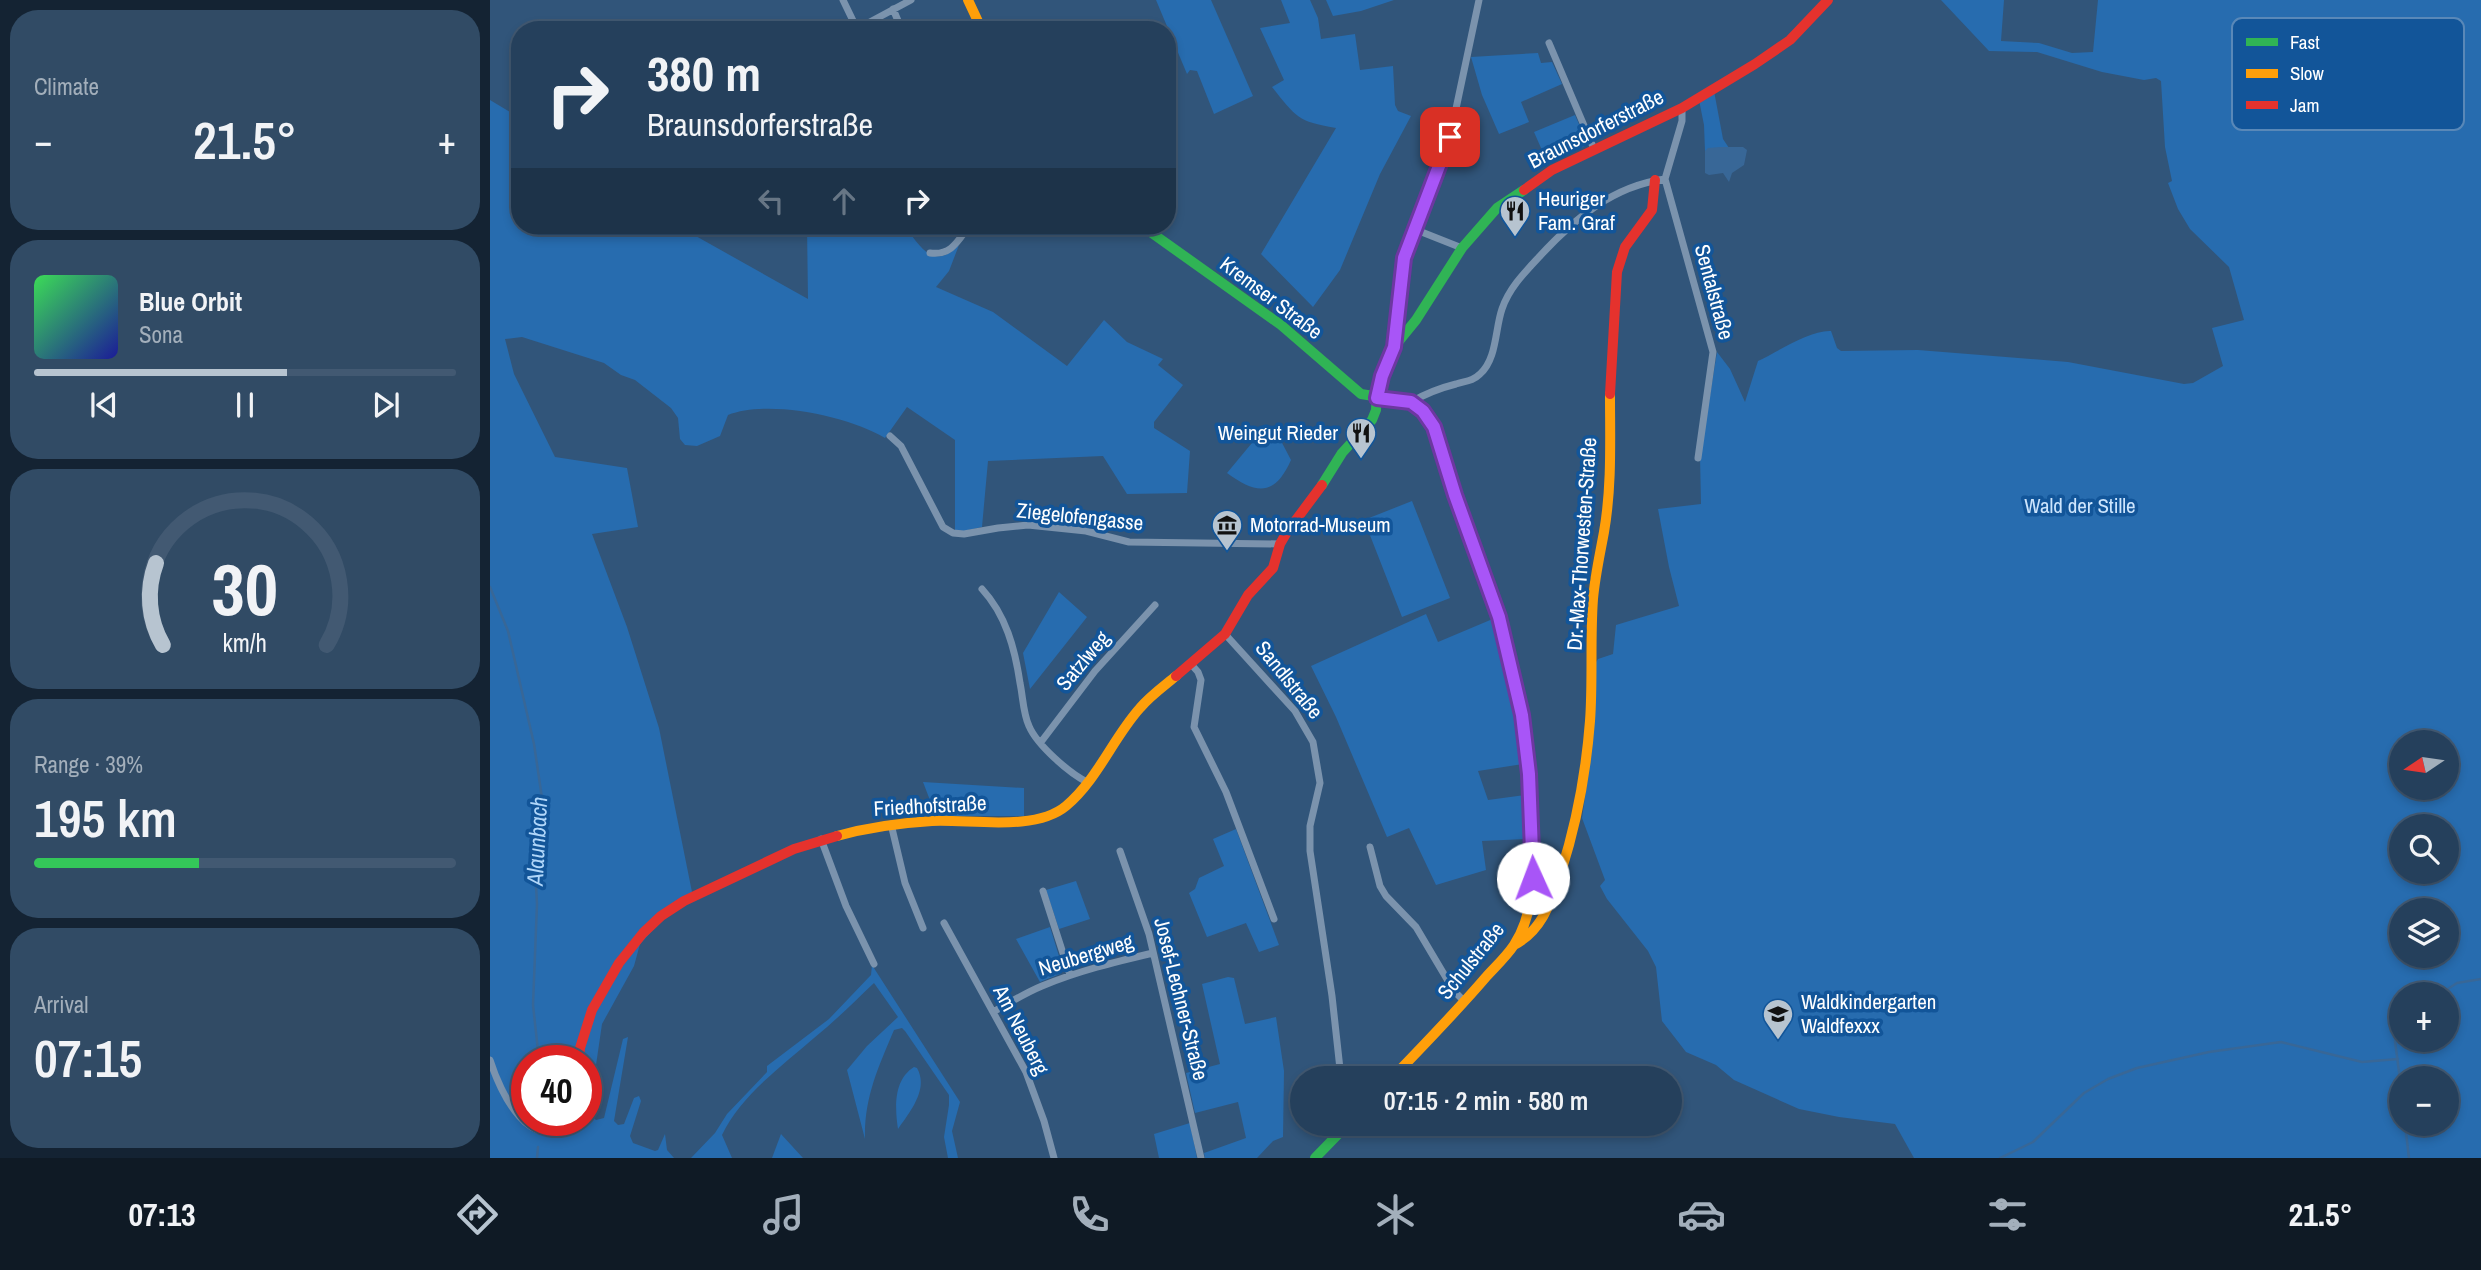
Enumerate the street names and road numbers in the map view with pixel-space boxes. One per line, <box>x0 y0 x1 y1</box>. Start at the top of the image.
street label: Braunsdorferstraße <box>1523 82 1668 175</box>
street label: Sentalstraße <box>1688 241 1741 343</box>
street label: Kremser Straße <box>1214 249 1329 346</box>
street label: Dr.-Max-Thorwesten-Straße <box>1560 437 1603 651</box>
street label: Ziegelofengasse <box>1015 495 1145 538</box>
street label: Satzlweg <box>1049 624 1116 697</box>
street label: Sandlstraße <box>1249 634 1330 725</box>
street label: Friedhofstraße <box>873 788 987 823</box>
street label: Josef-Lechner-Straße <box>1147 915 1216 1083</box>
street label: Schulstraße <box>1430 916 1511 1006</box>
street label: Neubergweg <box>1035 926 1137 983</box>
street label: Am Neuberg <box>986 979 1056 1080</box>

